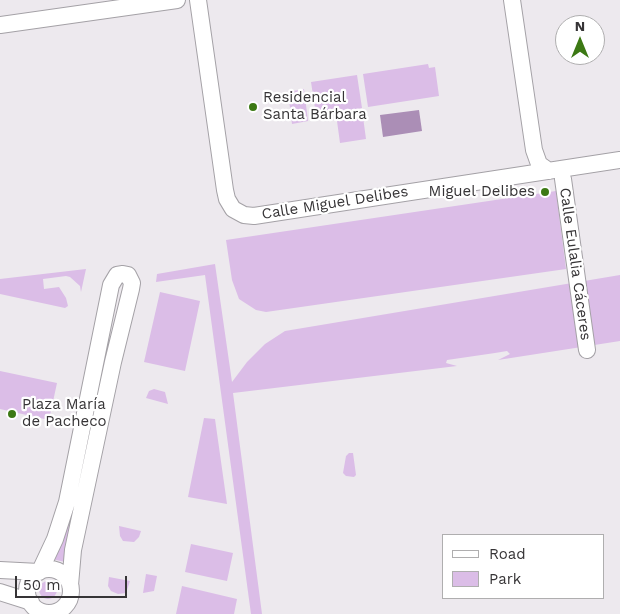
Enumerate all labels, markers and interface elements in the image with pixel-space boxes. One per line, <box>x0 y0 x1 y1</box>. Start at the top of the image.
north arrow <box>555 15 605 65</box>
text: N <box>575 18 585 34</box>
place label: Residencial Santa Bárbara <box>263 89 367 124</box>
marker: Residencial Santa Bárbara <box>247 101 259 113</box>
street label: Calle Miguel Delibes <box>260 183 410 223</box>
place label: Miguel Delibes <box>429 183 535 201</box>
marker: Miguel Delibes <box>539 186 551 198</box>
street label: Calle Eulalia Cáceres <box>555 187 595 341</box>
place label: Plaza María de Pacheco <box>22 396 107 431</box>
marker: Plaza María de Pacheco <box>6 408 18 420</box>
legend <box>442 534 605 599</box>
text: Road <box>489 545 526 563</box>
scale bar <box>18 566 130 598</box>
text: Park <box>489 570 521 588</box>
text: 50 m <box>23 576 60 594</box>

